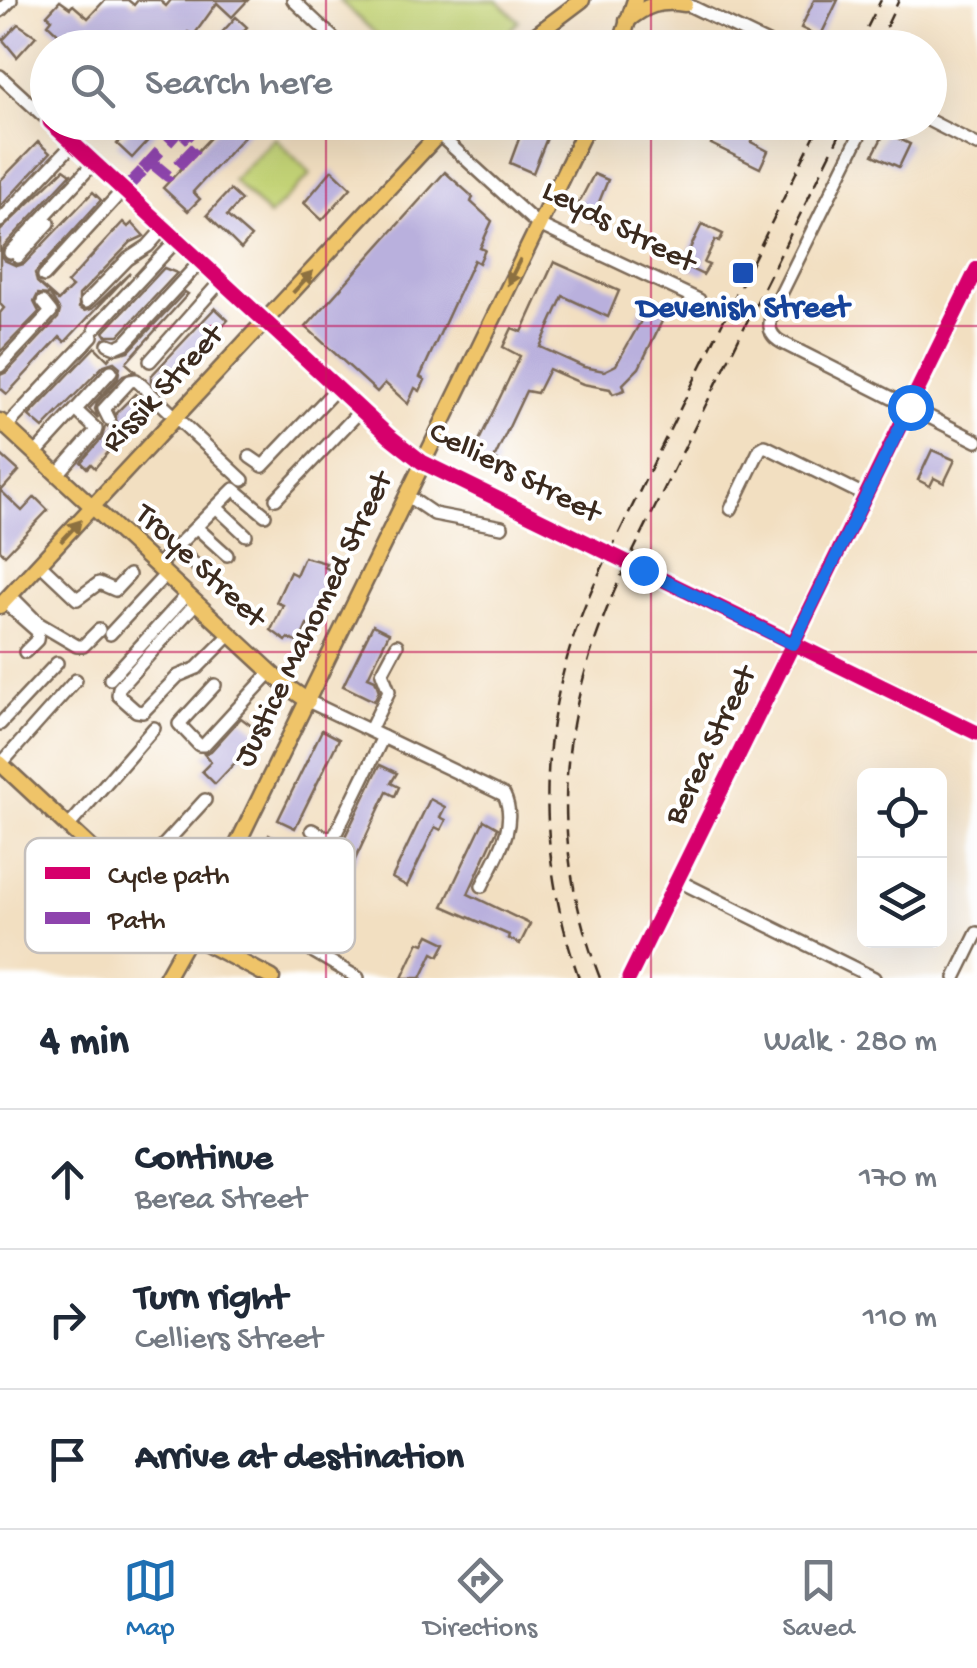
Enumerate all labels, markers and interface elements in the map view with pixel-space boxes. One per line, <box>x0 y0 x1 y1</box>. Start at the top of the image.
search box <box>30 30 947 140</box>
icon: search <box>65 58 120 113</box>
text: Search here <box>145 63 332 107</box>
street label: Leyds Street <box>535 173 704 284</box>
one-way arrow <box>506 258 523 287</box>
marker: Devenish Street <box>730 260 756 286</box>
one-way arrow <box>291 270 314 294</box>
place label: Devenish Street <box>634 291 852 329</box>
street label: Rissik Street <box>95 316 235 462</box>
route start <box>888 385 934 431</box>
street label: Celliers Street <box>422 415 609 535</box>
street label: Justice Mahomed Street <box>227 464 404 774</box>
street label: Troye Street <box>124 495 275 639</box>
one-way arrow <box>59 519 81 544</box>
route end <box>621 548 667 594</box>
street label: Berea Street <box>657 658 768 832</box>
map controls <box>857 768 947 948</box>
button: locate <box>857 768 947 858</box>
legend <box>25 838 355 953</box>
button: layers <box>857 858 947 948</box>
text: Cycle path <box>108 861 230 894</box>
text: Path <box>107 906 165 939</box>
text: 4 min <box>40 1019 129 1068</box>
text: Walk · 280 m <box>764 1024 937 1062</box>
text: Continue <box>135 1138 273 1182</box>
icon: ahead <box>40 1152 95 1207</box>
text: 170 m <box>859 1160 937 1198</box>
text: Berea Street <box>135 1182 306 1220</box>
text: Turn right <box>135 1278 287 1322</box>
icon: right <box>40 1292 95 1347</box>
text: 110 m <box>863 1300 937 1338</box>
text: Celliers Street <box>135 1322 322 1360</box>
icon: arrive <box>40 1432 95 1487</box>
text: Arrive at destination <box>135 1437 464 1481</box>
tab: Map <box>123 1553 178 1646</box>
tab: Directions <box>423 1553 537 1646</box>
tab: Saved <box>782 1553 854 1646</box>

